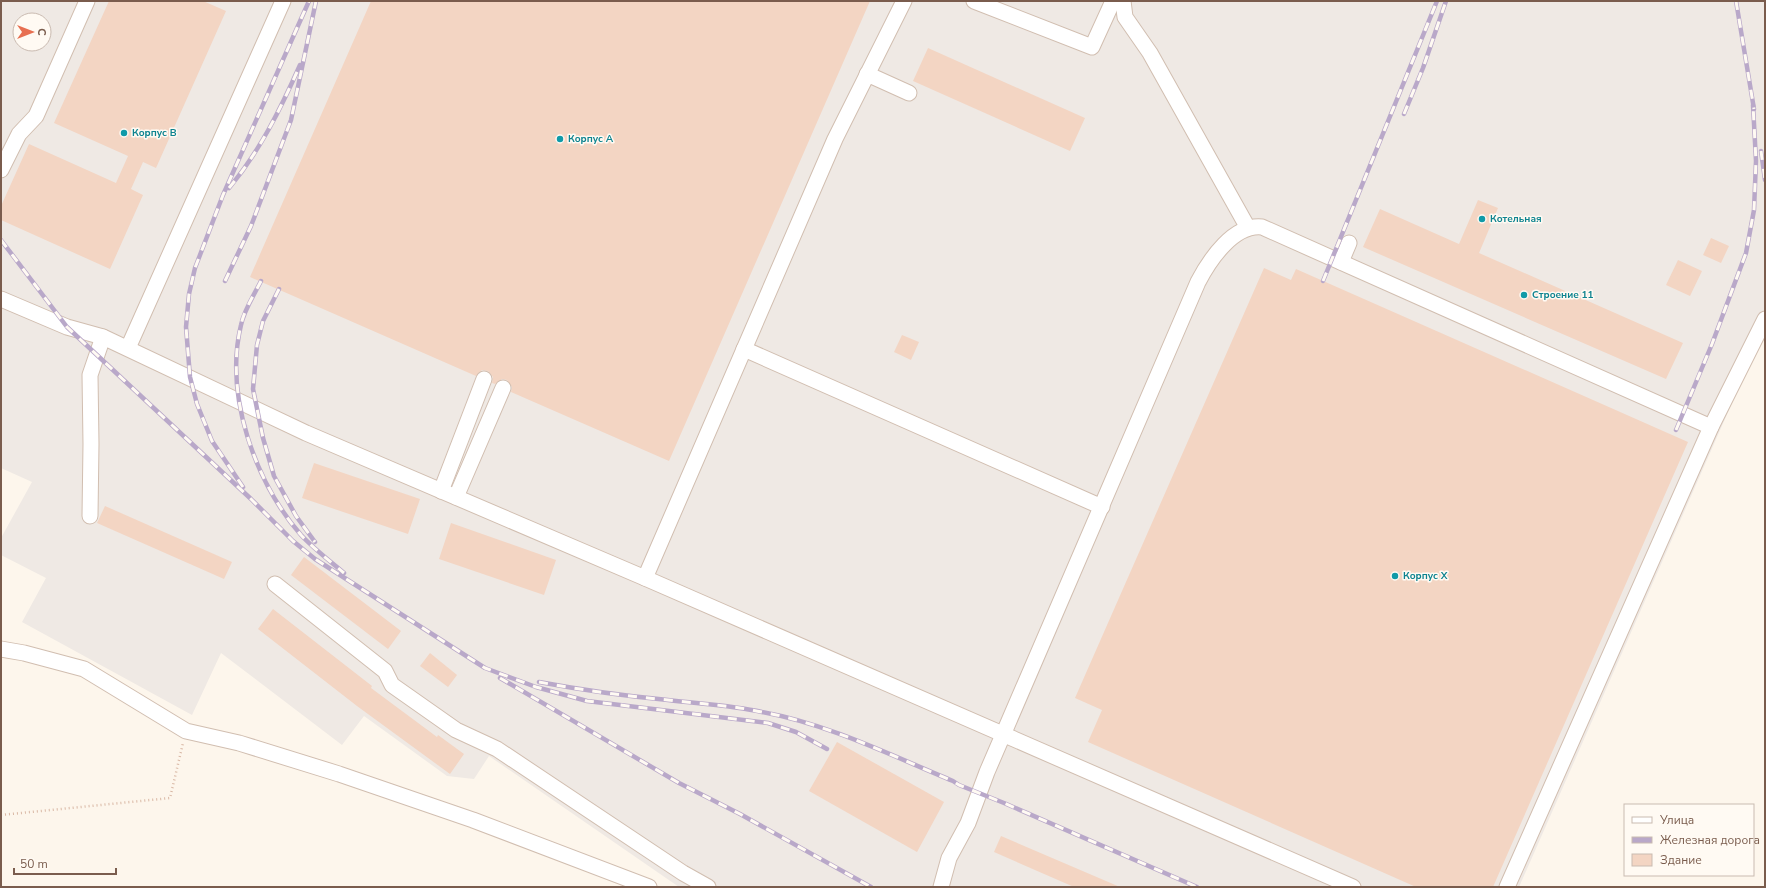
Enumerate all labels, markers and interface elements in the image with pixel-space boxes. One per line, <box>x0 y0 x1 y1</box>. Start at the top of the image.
north arrow <box>12 12 52 52</box>
text: С <box>34 28 49 36</box>
place label: Корпус В <box>132 126 177 140</box>
marker: Корпус В <box>119 128 129 138</box>
place label: Корпус А <box>568 132 614 146</box>
marker: Корпус А <box>555 134 565 144</box>
place label: Котельная <box>1490 212 1542 226</box>
marker: Котельная <box>1477 214 1487 224</box>
place label: Строение 11 <box>1532 288 1594 302</box>
marker: Строение 11 <box>1519 290 1529 300</box>
place label: Корпус Х <box>1403 569 1448 583</box>
marker: Корпус Х <box>1390 571 1400 581</box>
legend <box>1624 804 1754 876</box>
text: Улица <box>1659 812 1694 828</box>
text: Железная дорога <box>1660 832 1760 848</box>
scale bar <box>14 850 116 876</box>
text: Здание <box>1660 852 1702 868</box>
text: 50 m <box>20 856 48 872</box>

